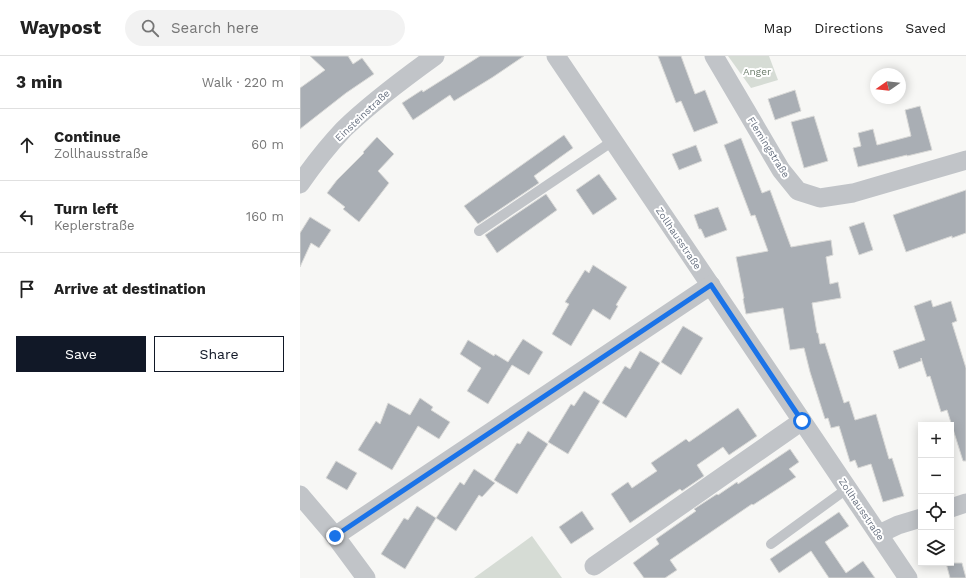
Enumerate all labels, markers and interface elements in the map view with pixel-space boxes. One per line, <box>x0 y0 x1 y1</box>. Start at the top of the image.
search box <box>125 10 405 46</box>
text: Waypost <box>20 16 101 39</box>
icon: search <box>139 17 161 39</box>
text: Search here <box>171 19 259 37</box>
text: Map <box>764 20 792 36</box>
text: Directions <box>814 20 883 36</box>
text: Saved <box>905 20 946 36</box>
park label: Anger <box>743 66 771 77</box>
north arrow <box>870 68 906 104</box>
text: 3 min <box>16 72 62 92</box>
text: Walk · 220 m <box>202 75 284 90</box>
street label: Einsteinstraße <box>333 87 392 143</box>
street label: Flemingstraße <box>745 115 792 180</box>
text: Continue <box>54 128 121 146</box>
icon: ahead <box>16 134 38 156</box>
text: 60 m <box>251 137 284 152</box>
text: Zollhausstraße <box>54 146 148 161</box>
text: Turn left <box>54 200 118 218</box>
street label: Zollhausstraße <box>654 205 704 272</box>
icon: left <box>16 206 38 228</box>
text: 160 m <box>246 209 284 224</box>
text: Keplerstraße <box>54 218 134 233</box>
icon: arrive <box>16 278 38 300</box>
text: Arrive at destination <box>54 280 206 298</box>
button: Save <box>16 336 146 372</box>
button: Share <box>154 336 284 372</box>
route start <box>793 412 811 430</box>
map controls <box>918 422 954 566</box>
button: + <box>918 422 954 458</box>
button: − <box>918 458 954 494</box>
street label: Zollhausstraße <box>837 476 887 543</box>
button: locate <box>918 494 954 530</box>
route end <box>326 527 344 545</box>
button: layers <box>918 530 954 566</box>

